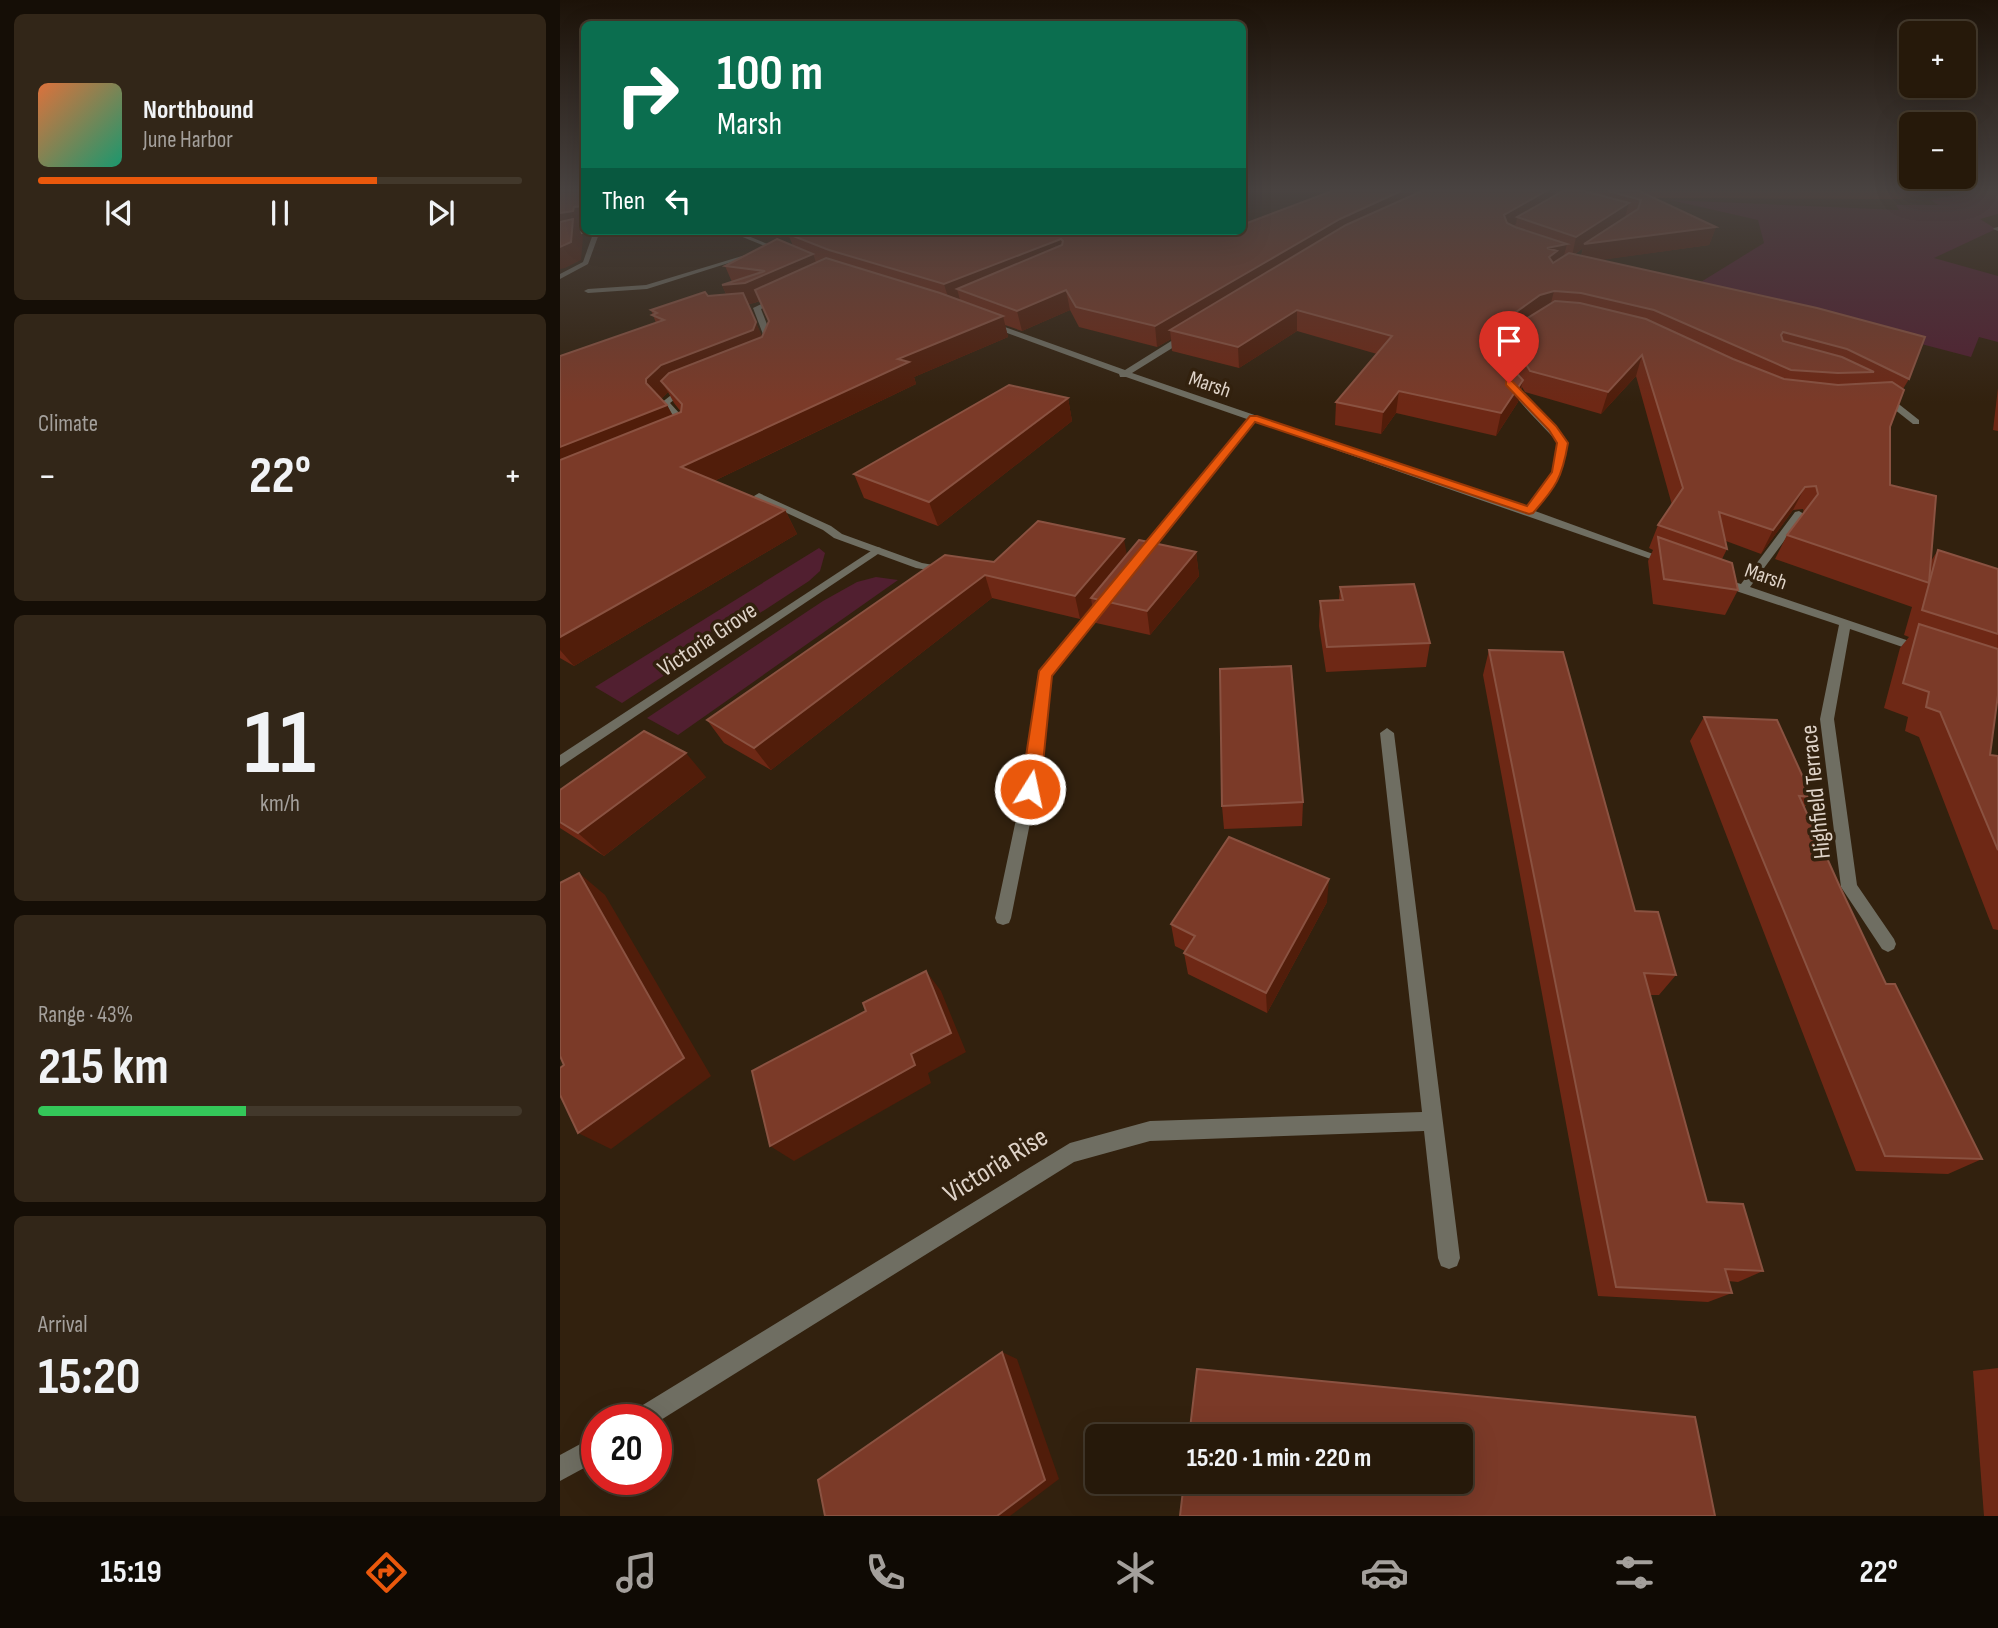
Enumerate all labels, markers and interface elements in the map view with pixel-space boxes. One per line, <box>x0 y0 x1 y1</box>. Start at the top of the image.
map controls <box>1899 21 1976 189</box>
button: + <box>1899 21 1976 98</box>
text: 100 m <box>717 45 823 104</box>
icon: right <box>602 49 693 140</box>
text: Northbound <box>143 95 254 126</box>
text: Marsh <box>717 105 782 144</box>
button: − <box>1899 112 1976 189</box>
text: June Harbor <box>143 126 233 154</box>
icon: left <box>659 182 697 220</box>
text: Then <box>602 186 645 217</box>
icon: previous <box>100 194 138 232</box>
icon: pause <box>261 194 299 232</box>
icon: next <box>422 194 460 232</box>
pin <box>1479 311 1539 383</box>
icon: arrive <box>1490 322 1528 360</box>
street label: Marsh <box>1186 366 1234 403</box>
text: Climate <box>38 410 98 438</box>
text: 22° <box>249 445 311 508</box>
text: − <box>38 454 57 499</box>
text: + <box>503 454 522 499</box>
street label: Marsh <box>1742 558 1790 595</box>
street label: Victoria Grove <box>652 596 762 683</box>
text: 11 <box>244 690 316 799</box>
street label: Highfield Terrace <box>1794 724 1837 860</box>
position arrow <box>993 752 1067 826</box>
text: km/h <box>260 790 300 818</box>
text: Range · 43% <box>38 1001 133 1029</box>
text: 215 km <box>38 1036 169 1099</box>
street label: Victoria Rise <box>938 1120 1054 1210</box>
text: Arrival <box>38 1311 87 1339</box>
text: 15:20 <box>38 1346 140 1409</box>
speed limit sign: 20 <box>581 1404 672 1495</box>
text: 15:20 · 1 min · 220 m <box>1187 1443 1371 1474</box>
icon: directions <box>362 1548 411 1597</box>
icon: music <box>612 1548 661 1597</box>
icon: phone <box>861 1548 910 1597</box>
icon: climate <box>1111 1548 1160 1597</box>
icon: car <box>1360 1548 1409 1597</box>
icon: filters <box>1610 1548 1659 1597</box>
text: 15:19 <box>100 1553 162 1592</box>
text: 22° <box>1860 1553 1898 1592</box>

